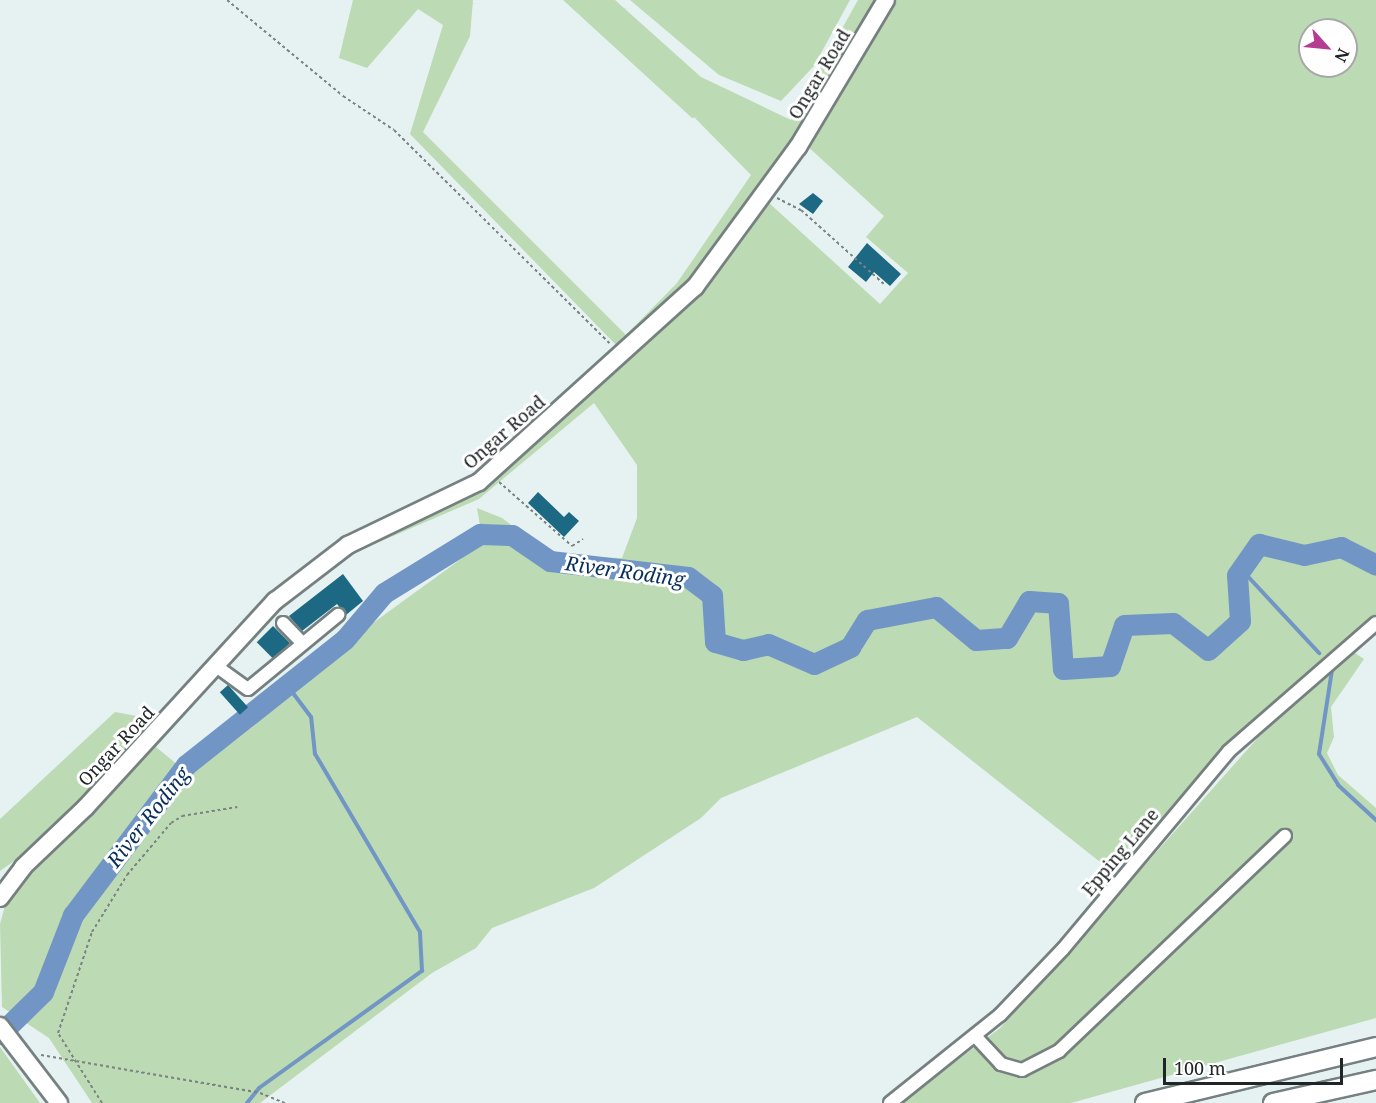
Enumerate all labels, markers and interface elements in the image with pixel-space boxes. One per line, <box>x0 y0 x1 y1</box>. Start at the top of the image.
north arrow <box>1298 18 1358 78</box>
street label: Ongar Road <box>784 25 854 123</box>
text: N <box>1330 45 1355 66</box>
street label: Ongar Road <box>459 391 549 473</box>
water label: River Roding <box>564 551 686 591</box>
street label: Ongar Road <box>74 702 158 790</box>
water label: River Roding <box>102 762 194 872</box>
street label: Epping Lane <box>1077 804 1163 900</box>
scale bar <box>1166 1046 1346 1084</box>
text: 100 m <box>1174 1056 1226 1080</box>

